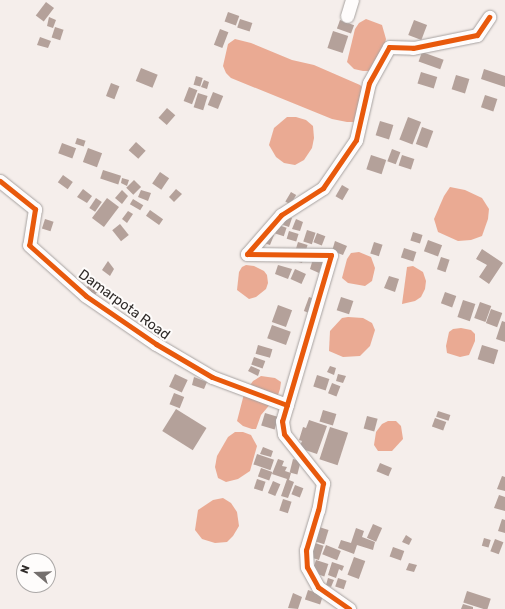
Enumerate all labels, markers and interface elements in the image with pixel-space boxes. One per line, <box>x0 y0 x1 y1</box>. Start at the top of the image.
street label: Damarpota Road <box>75 266 173 344</box>
north arrow <box>16 553 56 593</box>
text: N <box>18 563 33 575</box>

